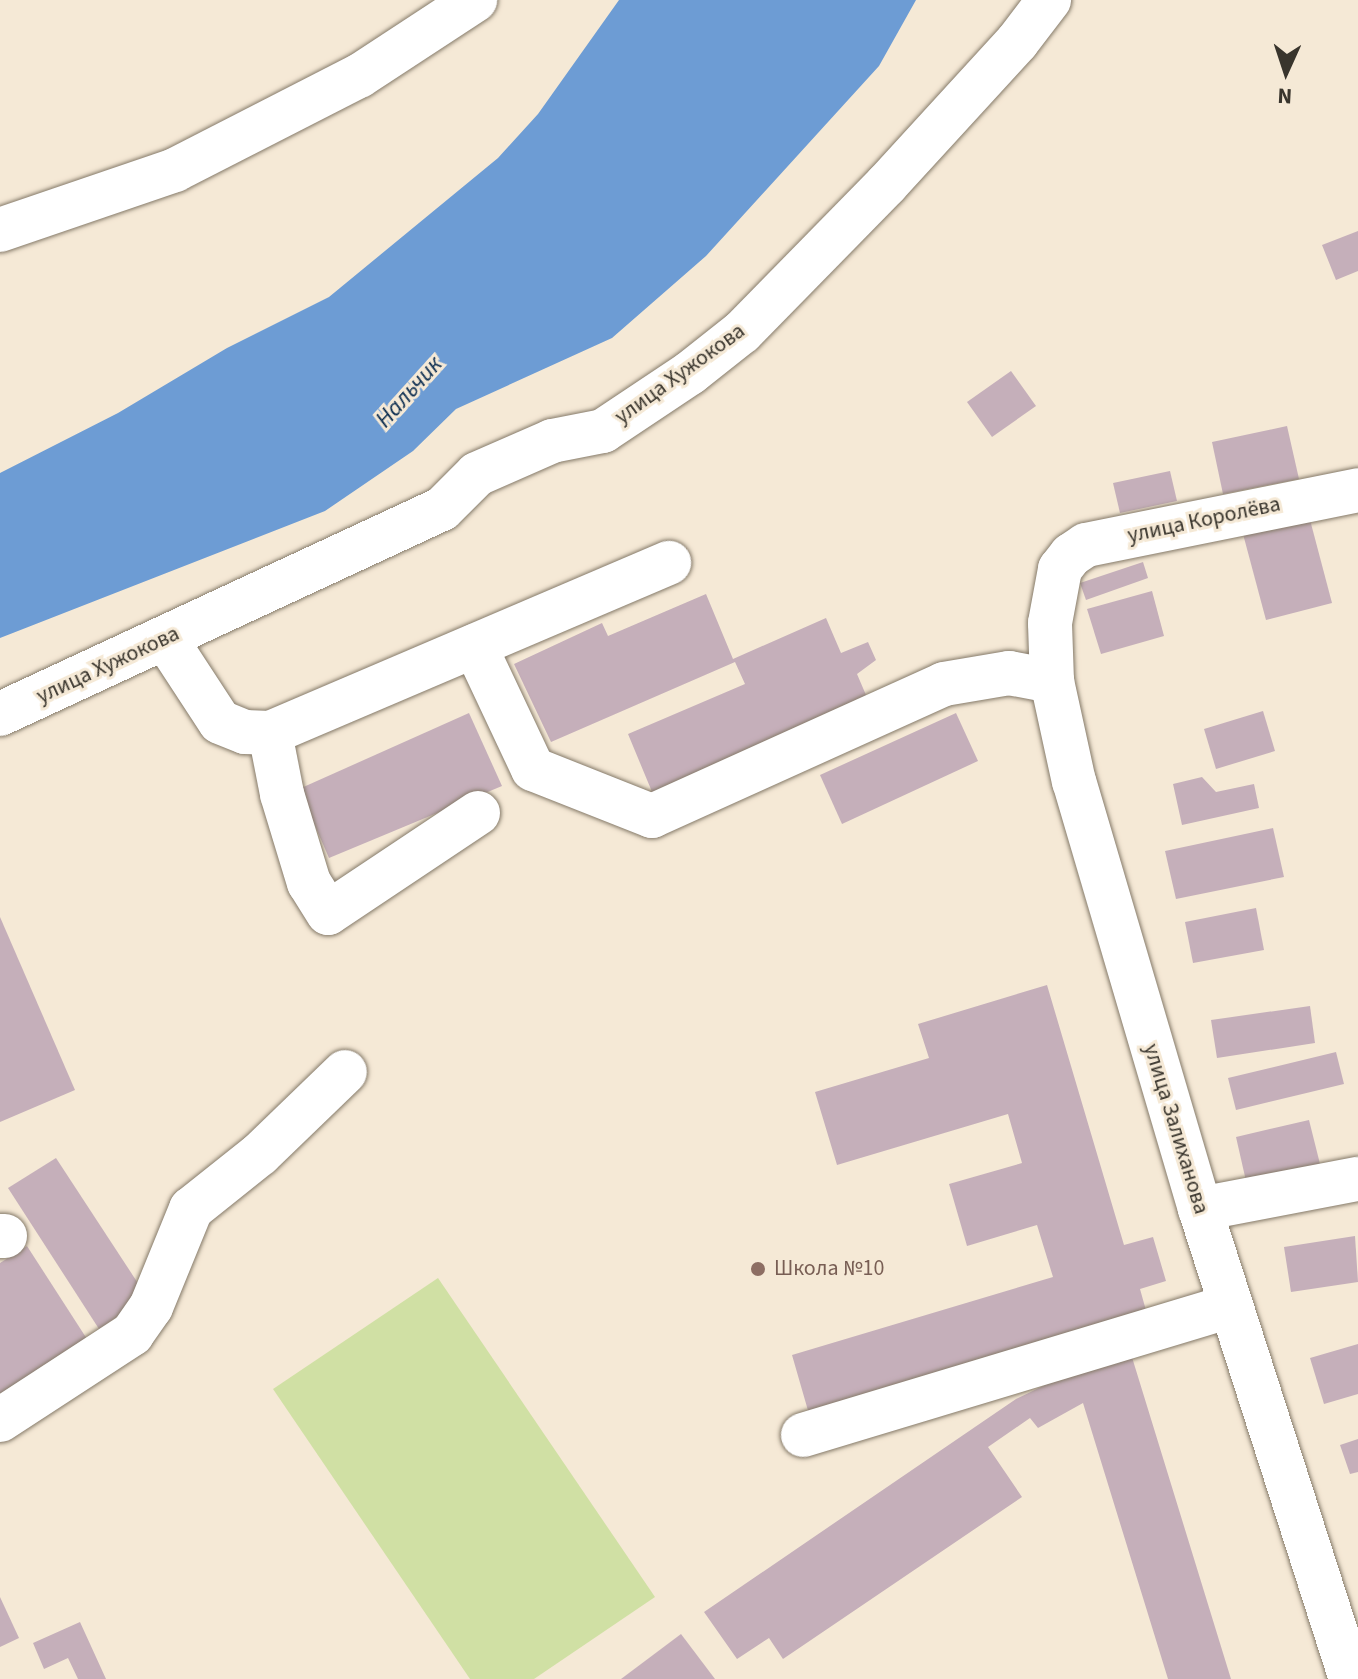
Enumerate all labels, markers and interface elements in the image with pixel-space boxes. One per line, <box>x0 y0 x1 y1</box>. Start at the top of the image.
north arrow <box>1246 32 1326 112</box>
text: N <box>1277 80 1293 112</box>
street label: улица Хужокова <box>610 318 750 430</box>
water label: Нальчик <box>370 350 448 434</box>
street label: улица Королёва <box>1125 491 1283 549</box>
street label: улица Хужокова <box>32 620 184 710</box>
street label: улица Залиханова <box>1138 1041 1214 1217</box>
place label: Школа №10 <box>774 1256 884 1282</box>
marker: Школа №10 <box>749 1260 767 1278</box>

